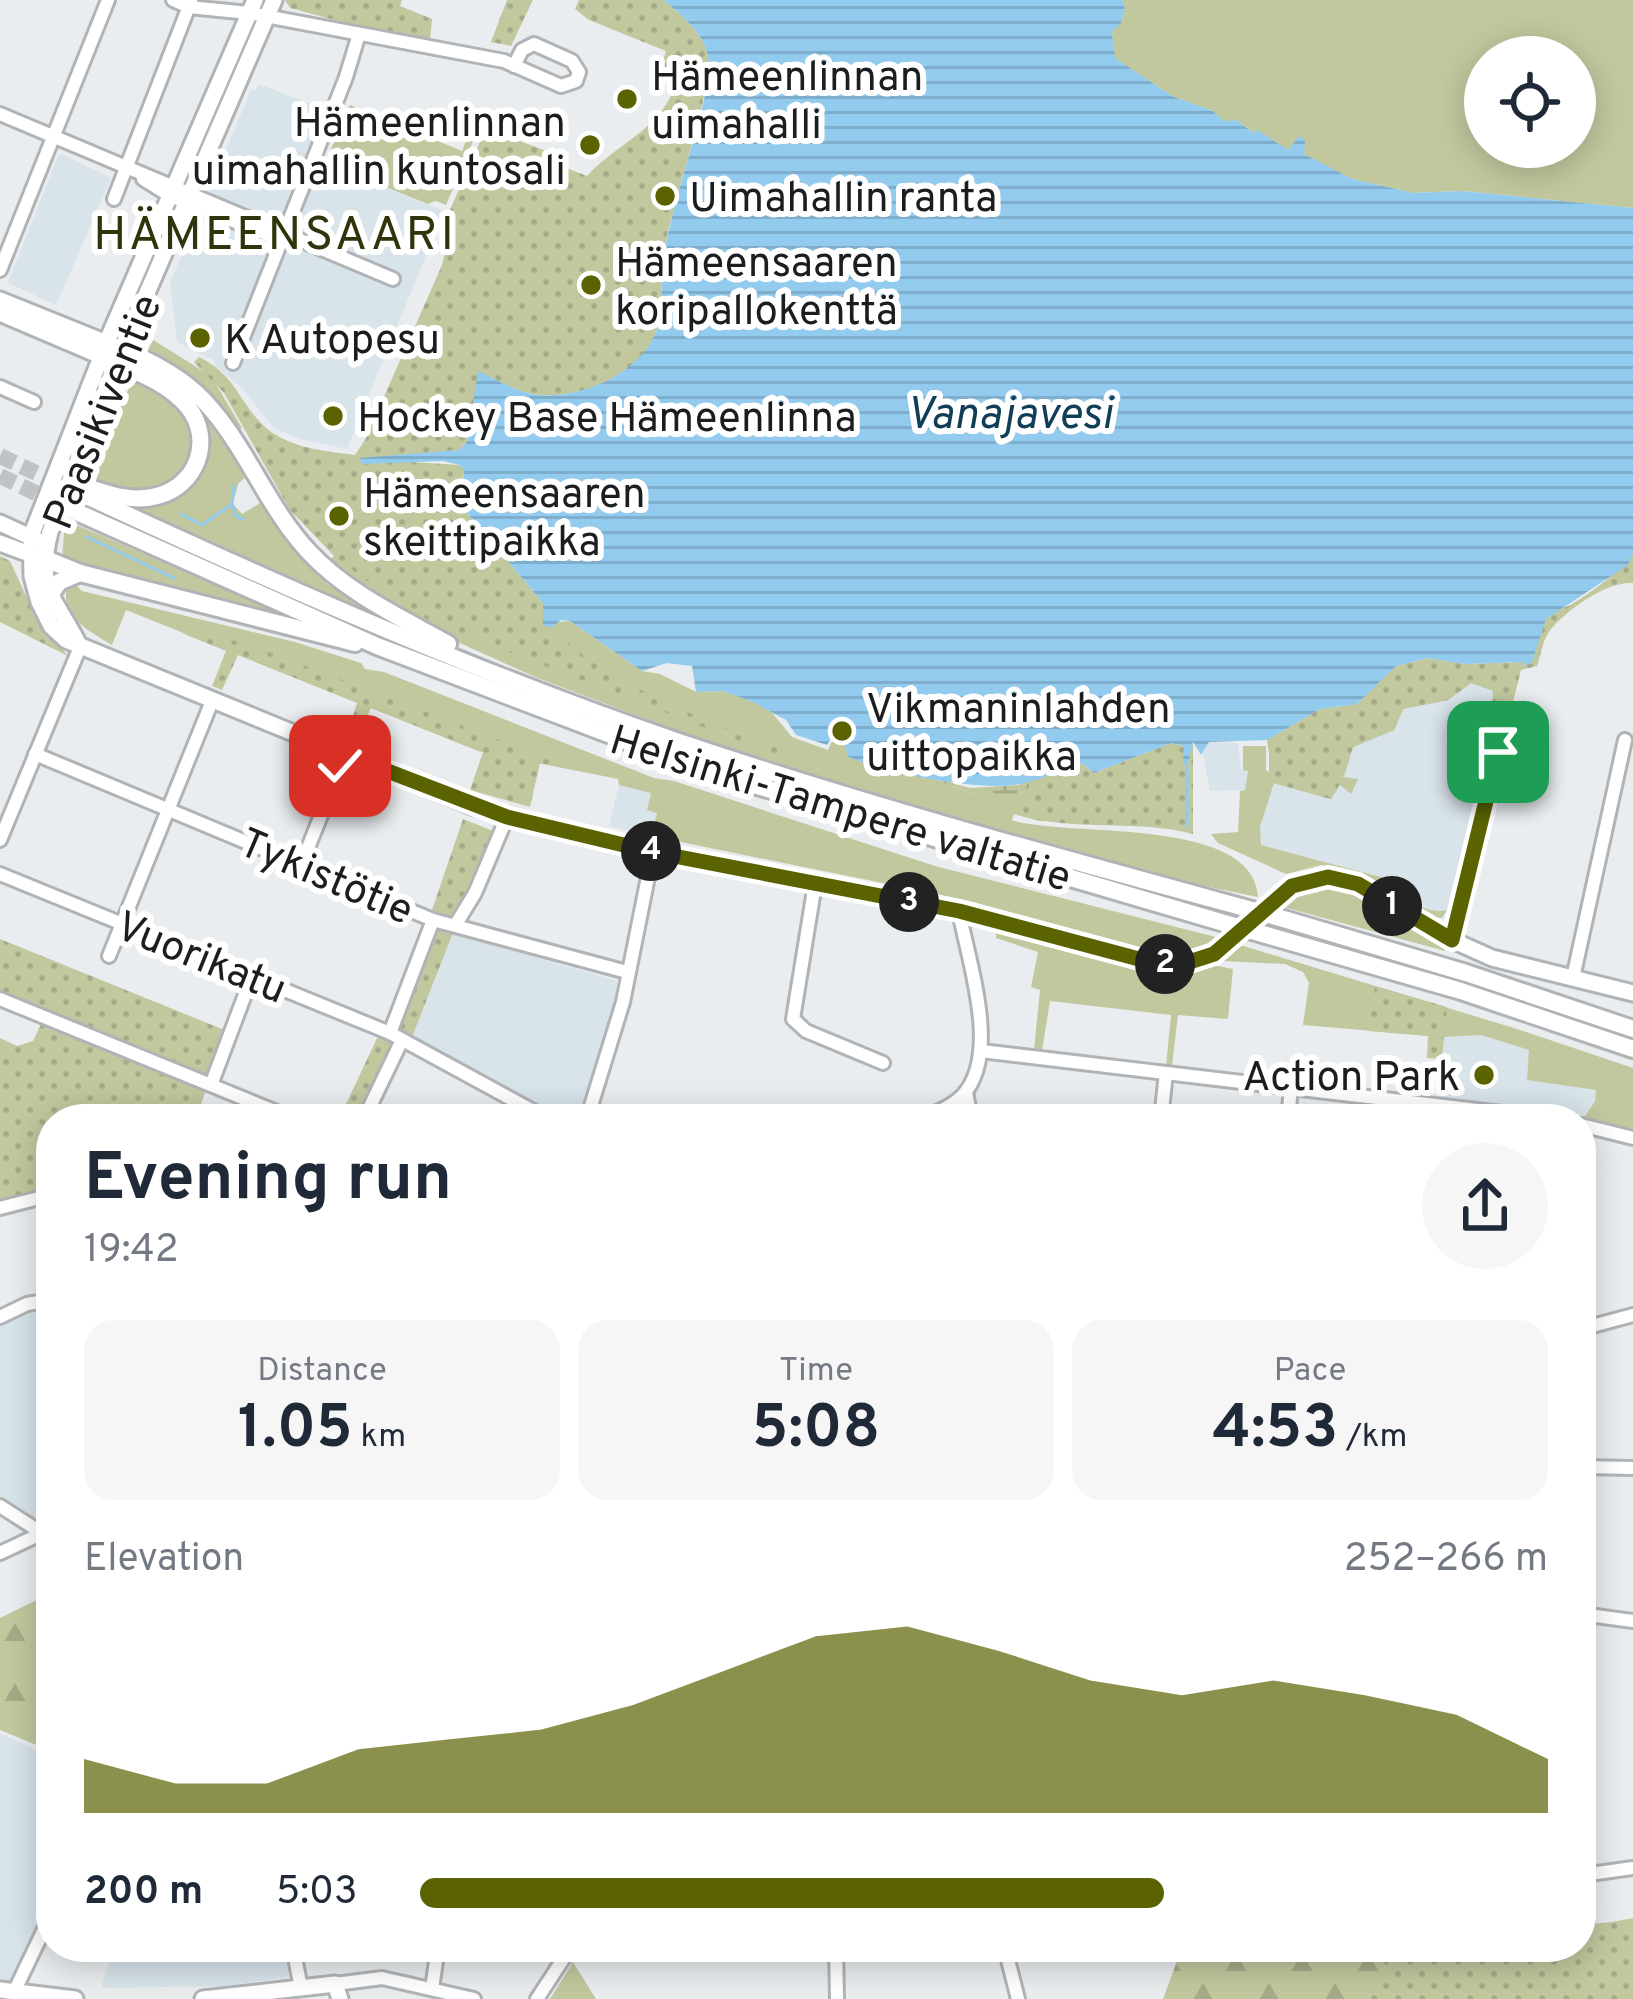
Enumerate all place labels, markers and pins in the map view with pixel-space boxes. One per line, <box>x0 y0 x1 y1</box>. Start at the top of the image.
place label: Hämeenlinnan uimahalli <box>651 53 923 154</box>
marker: Hämeenlinnan uimahalli <box>614 86 640 112</box>
place label: Hämeenlinnan uimahallin kuntosali <box>192 99 566 200</box>
marker: Hämeenlinnan uimahallin kuntosali <box>577 132 603 158</box>
place label: Uimahallin ranta <box>689 174 997 227</box>
marker: Uimahallin ranta <box>652 183 678 209</box>
place label: Hämeensaaren koripallokenttä <box>615 239 898 340</box>
marker: Hämeensaaren koripallokenttä <box>578 272 604 298</box>
place label: K Autopesu <box>224 316 440 369</box>
marker: K Autopesu <box>187 325 213 351</box>
place label: Hockey Base Hämeenlinna <box>357 394 857 447</box>
marker: Hockey Base Hämeenlinna <box>320 403 346 429</box>
place label: Hämeensaaren skeittipaikka <box>363 470 646 571</box>
marker: Hämeensaaren skeittipaikka <box>326 503 352 529</box>
place label: Vikmaninlahden uittopaikka <box>866 685 1171 786</box>
pin <box>1447 701 1549 803</box>
pin <box>289 715 391 817</box>
marker: Vikmaninlahden uittopaikka <box>829 718 855 744</box>
pin: 4 <box>621 821 681 881</box>
pin: 3 <box>879 872 939 932</box>
pin: 1 <box>1362 876 1422 936</box>
pin: 2 <box>1135 934 1195 994</box>
place label: Action Park <box>1242 1053 1460 1106</box>
marker: Action Park <box>1471 1062 1497 1088</box>

